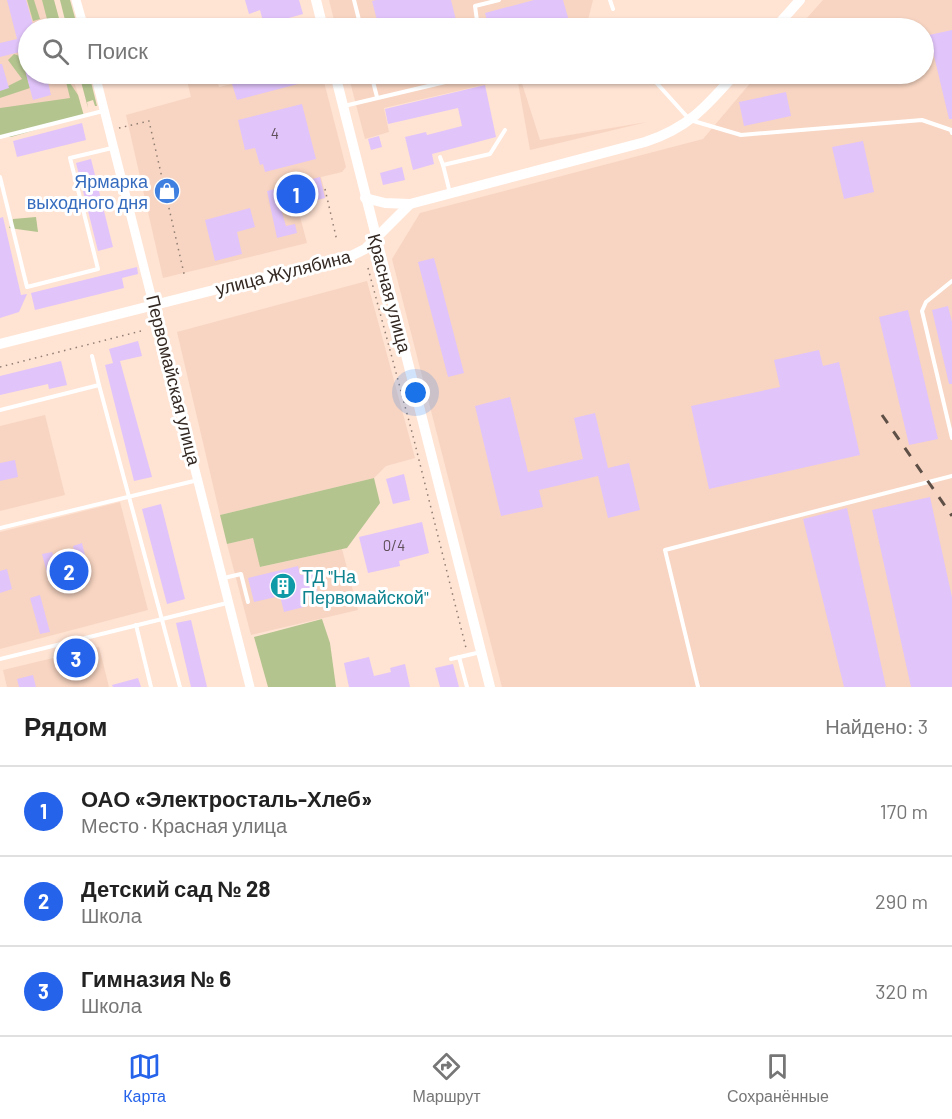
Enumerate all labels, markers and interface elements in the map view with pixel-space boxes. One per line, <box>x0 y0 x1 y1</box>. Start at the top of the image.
search box <box>18 18 934 84</box>
icon: search <box>39 35 72 68</box>
text: Поиск <box>87 37 148 63</box>
house number: 4 <box>271 124 279 142</box>
place label: Ярмарка выходного дня <box>27 170 149 213</box>
pin: 1 <box>276 172 316 216</box>
shop icon: Ярмарка выходного дня <box>152 176 182 206</box>
street label: Красная улица <box>364 231 417 356</box>
street label: улица Жулябина <box>213 244 354 299</box>
street label: Первомайская улица <box>142 292 206 468</box>
your location <box>401 378 430 407</box>
house number: 0/4 <box>383 536 405 554</box>
pin: 2 <box>50 548 88 594</box>
place label: ТД "На Первомайской" <box>302 565 429 608</box>
building icon: ТД "На Первомайской" <box>268 571 298 601</box>
pin: 3 <box>56 636 96 680</box>
text: Рядом <box>24 710 107 741</box>
text: Найдено: 3 <box>825 714 928 738</box>
text: ОАО «Электросталь-Хлеб» <box>81 785 372 811</box>
text: 1 <box>40 799 47 823</box>
text: 170 m <box>880 799 928 823</box>
text: Место · Красная улица <box>81 813 287 837</box>
text: Детский сад № 28 <box>81 875 270 901</box>
text: 2 <box>38 889 49 913</box>
text: 290 m <box>875 889 928 913</box>
text: Школа <box>81 903 142 927</box>
text: Гимназия № 6 <box>81 965 231 991</box>
text: 3 <box>38 979 49 1003</box>
text: 320 m <box>875 979 928 1003</box>
text: Школа <box>81 993 142 1017</box>
tab: Карта <box>123 1050 166 1106</box>
tab: Маршрут <box>412 1050 481 1106</box>
tab: Сохранённые <box>727 1050 829 1106</box>

